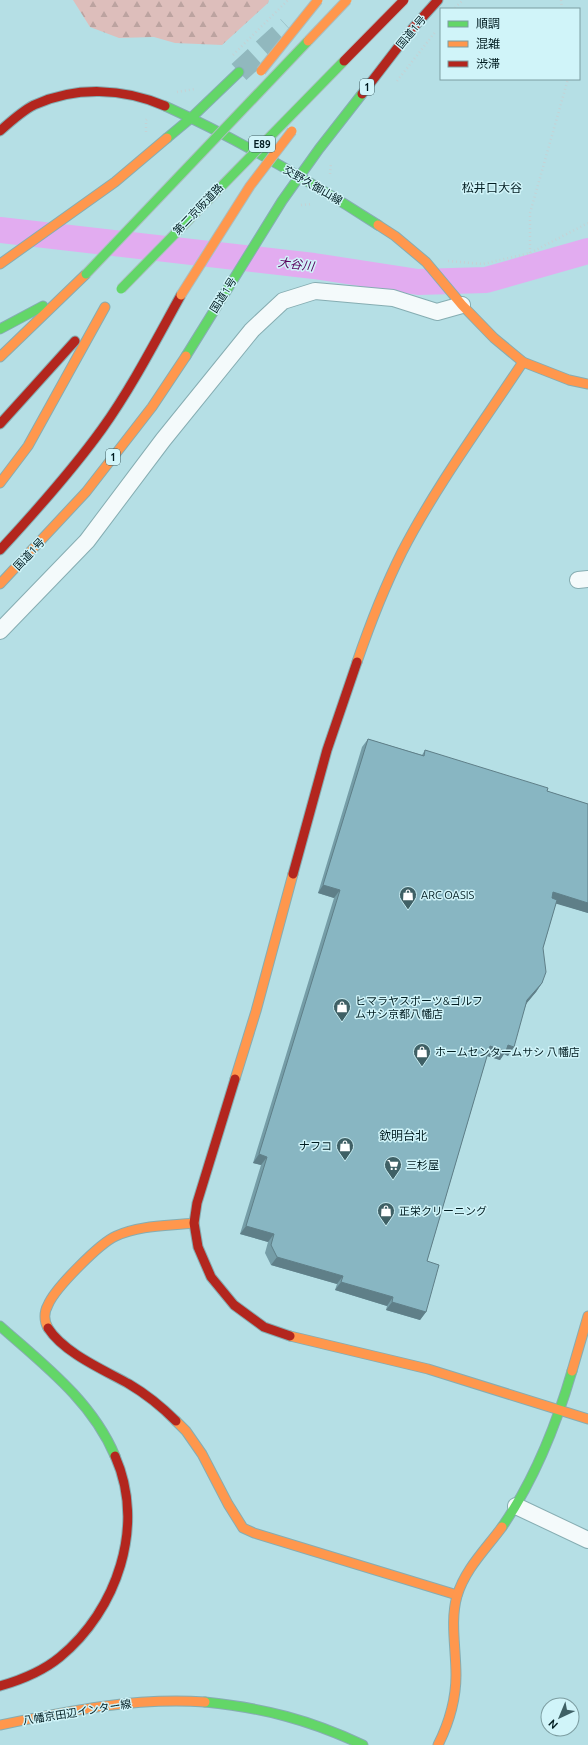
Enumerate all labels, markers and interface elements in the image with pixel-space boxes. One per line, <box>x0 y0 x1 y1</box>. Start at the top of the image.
legend <box>440 8 580 80</box>
street label: 国道1号 <box>394 13 428 51</box>
text: 順調 <box>476 17 500 30</box>
text: 混雑 <box>476 37 500 50</box>
text: 渋滞 <box>476 57 500 70</box>
road number: 1 <box>360 79 374 95</box>
road number: E89 <box>249 136 275 152</box>
street label: 交野久御山線 <box>281 163 345 207</box>
street label: 第二京阪道路 <box>171 181 225 237</box>
district label: 松井口大谷 <box>462 181 522 194</box>
water label: 大谷川 <box>277 255 317 273</box>
street label: 国道1号 <box>208 275 238 315</box>
road number: 1 <box>106 449 120 465</box>
street label: 国道1号 <box>11 536 47 572</box>
shop icon: ARC OASIS <box>398 885 418 910</box>
place label: ARC OASIS <box>421 889 475 901</box>
place label: ヒマラヤスポーツ&ゴルフ ムサシ京都八幡店 <box>355 995 483 1020</box>
shop icon: ヒマラヤスポーツ&ゴルフ ムサシ京都八幡店 <box>332 997 352 1022</box>
shop icon: ホームセンタームサシ 八幡店 <box>412 1042 432 1067</box>
place label: ホームセンタームサシ 八幡店 <box>435 1046 580 1058</box>
district label: 欽明台北 <box>379 1129 427 1142</box>
shop icon: ナフコ <box>335 1136 355 1161</box>
place label: ナフコ <box>299 1140 332 1152</box>
supermarket icon: 三杉屋 <box>383 1155 403 1180</box>
place label: 三杉屋 <box>406 1159 439 1171</box>
shop icon: 正栄クリーニング <box>376 1201 396 1226</box>
place label: 正栄クリーニング <box>399 1205 487 1217</box>
street label: 八幡京田辺インター線 <box>22 1697 132 1727</box>
north arrow <box>540 1697 580 1737</box>
text: N <box>546 1717 560 1731</box>

